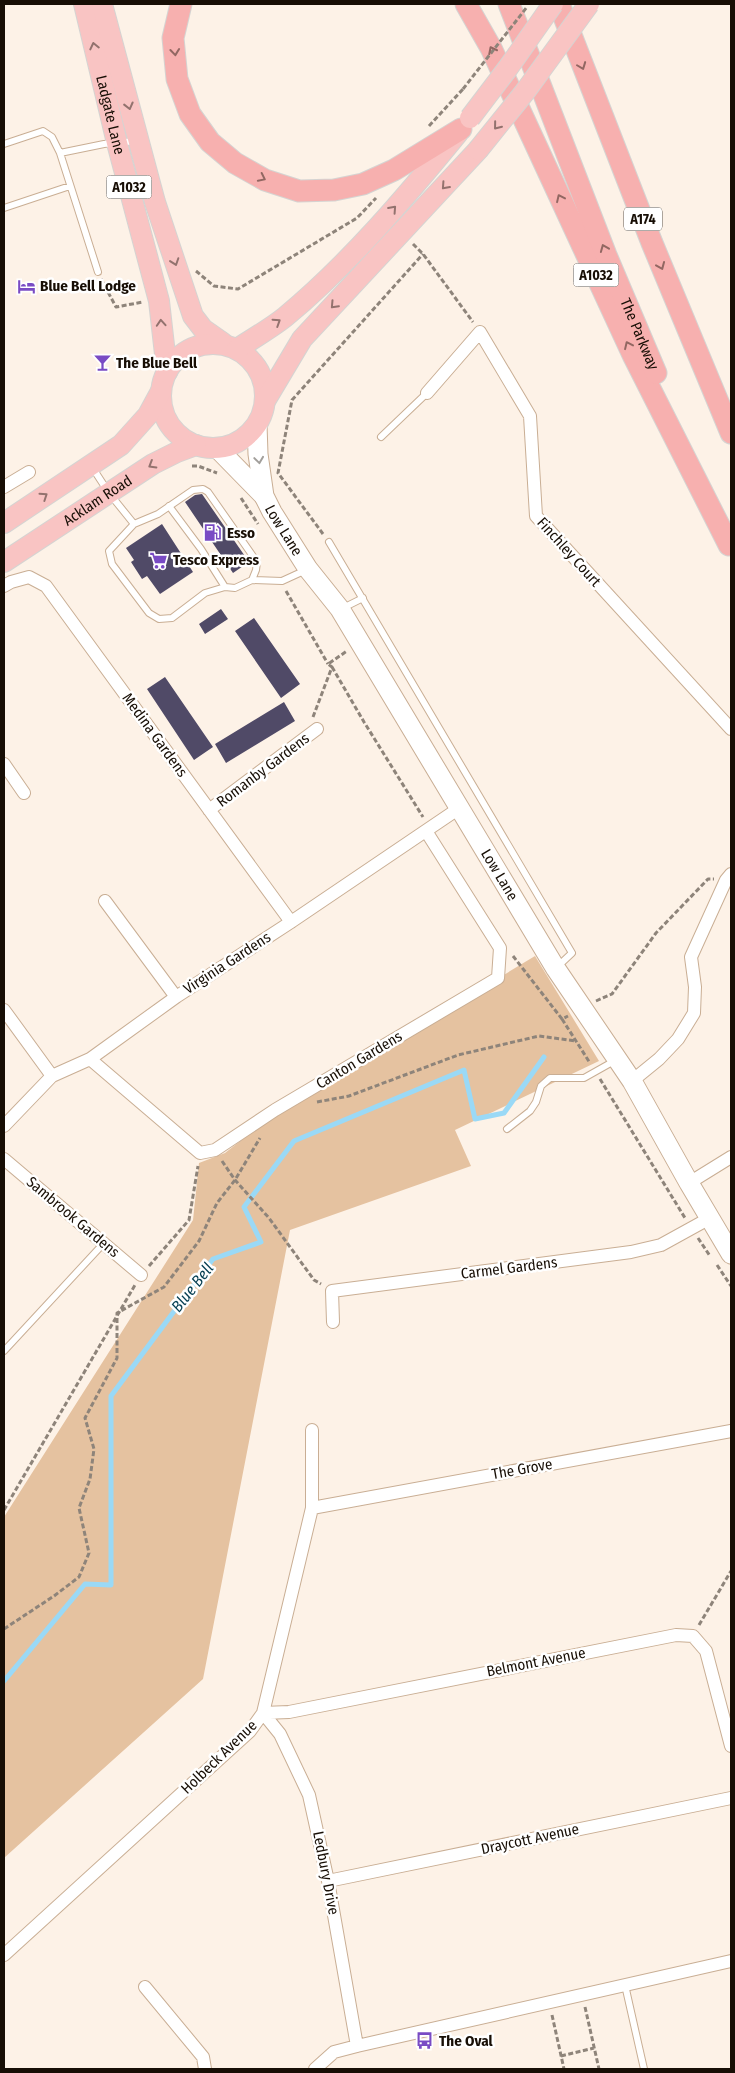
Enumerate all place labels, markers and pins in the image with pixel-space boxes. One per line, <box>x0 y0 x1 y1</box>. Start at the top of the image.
hotel icon: Blue Bell Lodge <box>16 276 36 296</box>
place label: Blue Bell Lodge <box>40 277 136 295</box>
bar icon: The Blue Bell <box>92 353 112 373</box>
place label: The Blue Bell <box>116 354 198 372</box>
fuel station icon: Esso <box>203 523 223 543</box>
place label: Esso <box>227 524 255 542</box>
supermarket icon: Tesco Express <box>149 550 169 570</box>
place label: Tesco Express <box>173 551 260 569</box>
bus stop icon: The Oval <box>415 2031 435 2051</box>
place label: The Oval <box>439 2032 493 2050</box>

